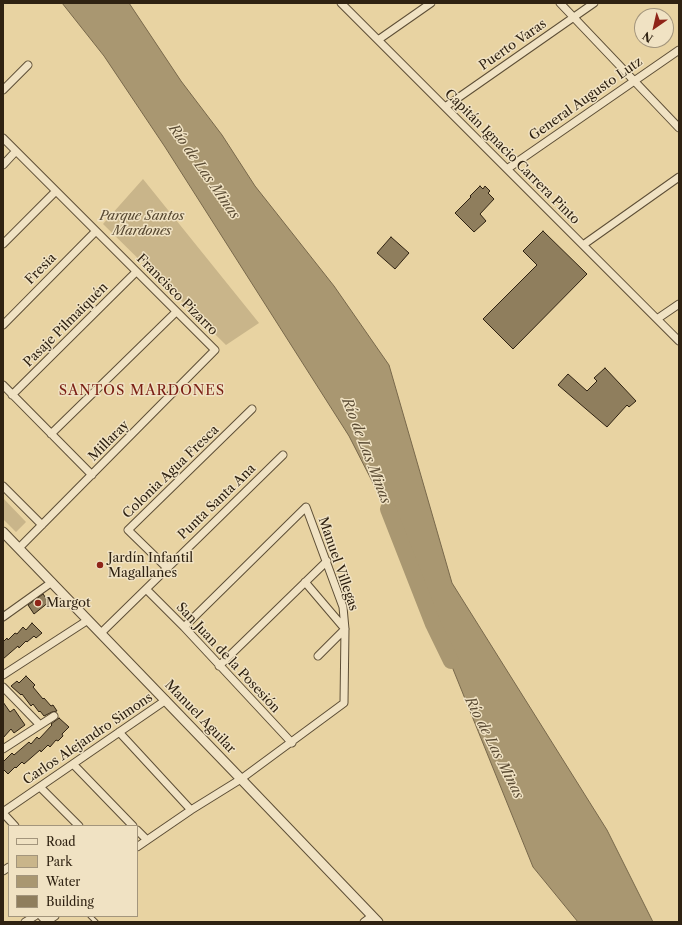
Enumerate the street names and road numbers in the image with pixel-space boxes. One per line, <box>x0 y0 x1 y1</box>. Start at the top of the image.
street label: Puerto Varas <box>476 16 550 74</box>
street label: General Augusto Lutz <box>526 54 646 144</box>
street label: Capitán Ignacio Carrera Pinto <box>441 86 583 228</box>
street label: Fresia <box>22 250 60 288</box>
street label: Francisco Pizarro <box>133 251 221 339</box>
street label: Pasaje Pilmaiquén <box>21 280 111 370</box>
street label: Millaray <box>86 418 132 464</box>
street label: Colonia Agua Fresca <box>120 422 222 522</box>
street label: Punta Santa Ana <box>175 461 259 543</box>
street label: Manuel Villegas <box>315 515 361 613</box>
street label: San Juan de la Posesión <box>173 600 283 716</box>
street label: Manuel Aguilar <box>161 677 239 757</box>
street label: Carlos Alejandro Simons <box>20 690 156 788</box>

